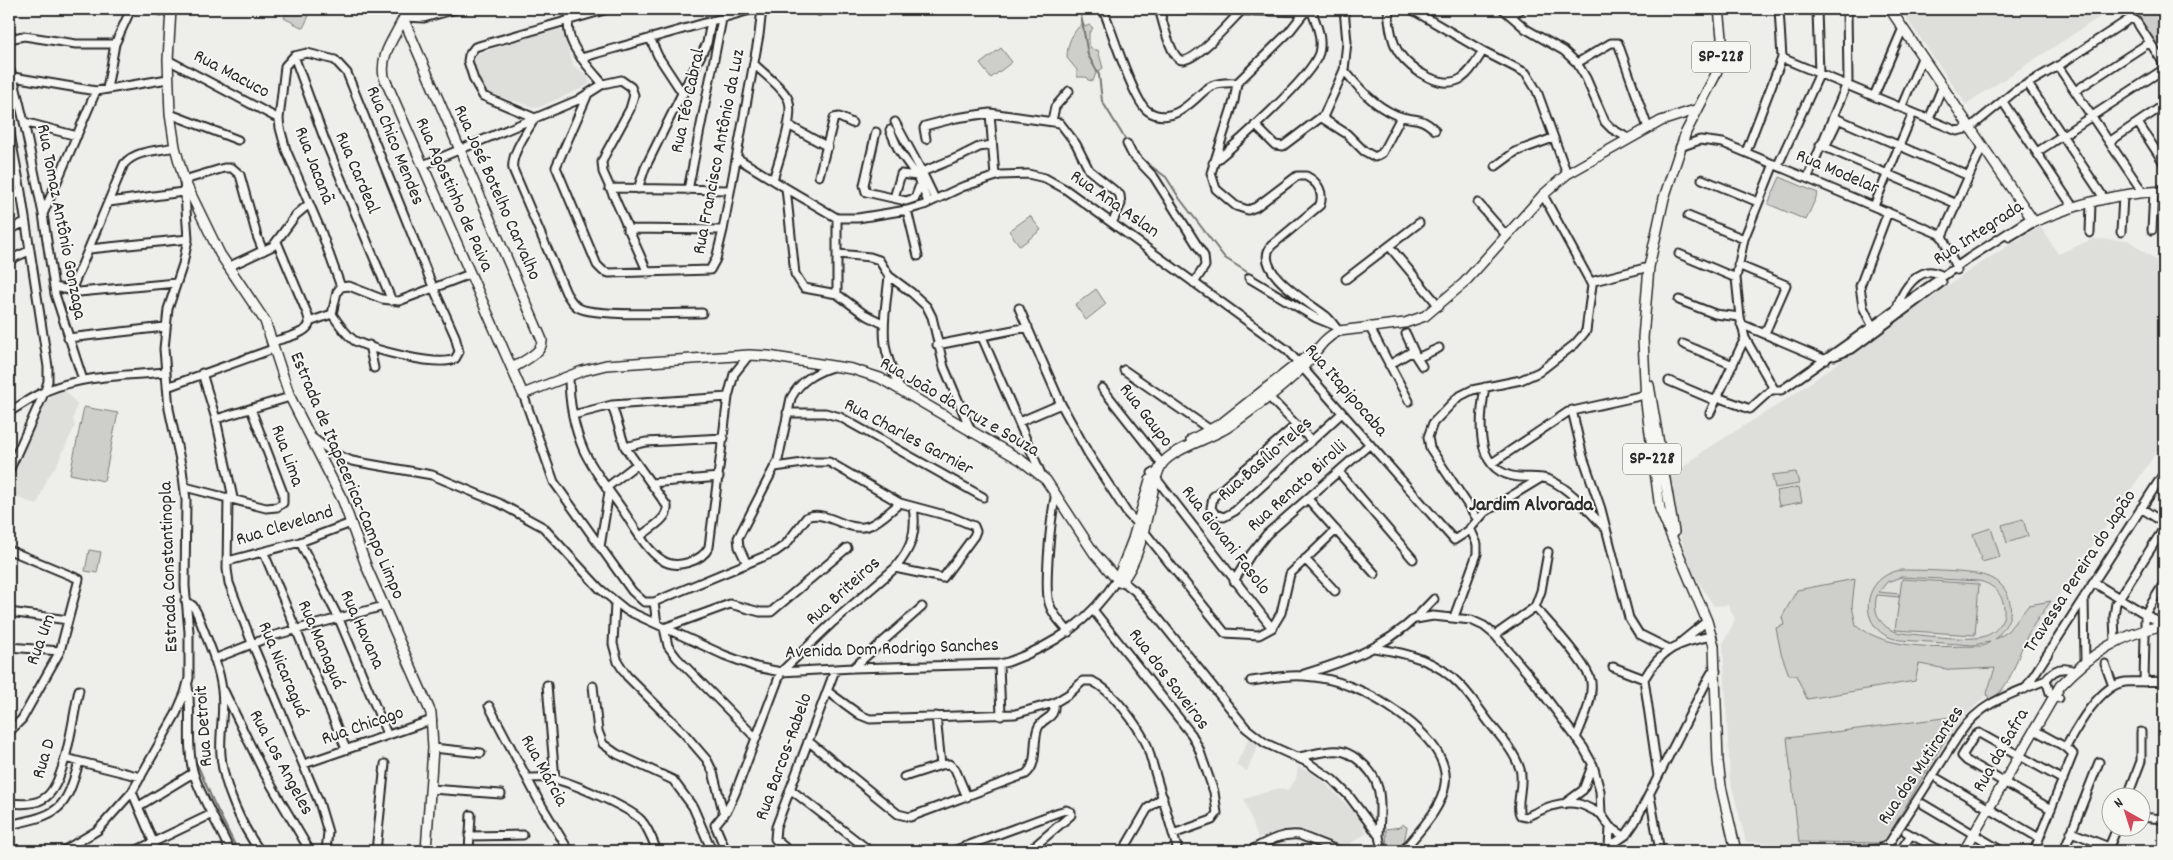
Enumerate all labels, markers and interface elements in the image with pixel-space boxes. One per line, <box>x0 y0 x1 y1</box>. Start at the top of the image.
road number: SP-228 <box>1692 42 1750 72</box>
street label: Rua Macuco <box>188 44 274 106</box>
street label: Rua Téo Cabral <box>665 46 713 156</box>
street label: Rua Francisco Antônio da Luz <box>687 47 753 257</box>
street label: Rua Chico Mendes <box>358 82 430 210</box>
street label: Rua José Botelho Carvalho <box>445 101 547 285</box>
street label: Rua Agostinho de Paiva <box>407 114 500 277</box>
street label: Rua Tomaz Antônio Gonzaga <box>28 122 92 323</box>
street label: Rua Jacanã <box>286 123 340 209</box>
street label: Rua Cardeal <box>327 128 386 219</box>
street label: Rua Modelar <box>1791 143 1883 203</box>
street label: Rua Ana Aslan <box>1064 164 1164 246</box>
street label: Rua Integrada <box>1929 194 2030 273</box>
street label: Rua Itapipocaba <box>1297 338 1394 444</box>
street label: Estrada de Itapecerica-Campo Limpo <box>282 348 410 604</box>
street label: Rua João da Cruz e Souza <box>874 351 1045 465</box>
street label: Rua Gaupo <box>1111 378 1179 454</box>
street label: Rua Charles Garnier <box>838 392 978 484</box>
street label: Rua Basílio Teles <box>1213 411 1319 509</box>
street label: Rua Lima <box>262 421 310 492</box>
street label: Rua Renato Birolli <box>1242 434 1354 539</box>
road number: SP-228 <box>1623 444 1681 474</box>
street label: Estrada Constantinopla <box>153 480 186 653</box>
street label: Rua Giovani Fasolo <box>1174 480 1276 602</box>
street label: Travessa Pereira do Japão <box>2018 485 2144 659</box>
district label: Jardim Alvorada <box>1469 492 1594 520</box>
street label: Rua Cleveland <box>233 499 337 555</box>
street label: Rua Briteiros <box>801 551 887 633</box>
street label: Rua Havana <box>332 586 391 675</box>
street label: Rua Managuá <box>289 596 351 694</box>
street label: Rua Um <box>20 611 64 669</box>
street label: Rua Nicaraguá <box>250 618 315 723</box>
street label: Rua dos Saveiros <box>1121 624 1215 736</box>
street label: Avenida Dom Rodrigo Sanches <box>785 633 999 667</box>
street label: Rua Detroit <box>189 684 221 768</box>
street label: Rua Barcos-Rabelo <box>749 689 821 825</box>
street label: Rua Chicago <box>318 700 408 754</box>
street label: Rua dos Mutirantes <box>1872 701 1972 831</box>
street label: Rua da Safra <box>1967 703 2037 798</box>
street label: Rua Los Angeles <box>241 705 319 821</box>
street label: Rua Márcia <box>512 730 574 813</box>
street label: Rua D <box>26 736 64 782</box>
north arrow <box>2100 788 2150 838</box>
text: N <box>2110 793 2128 813</box>

